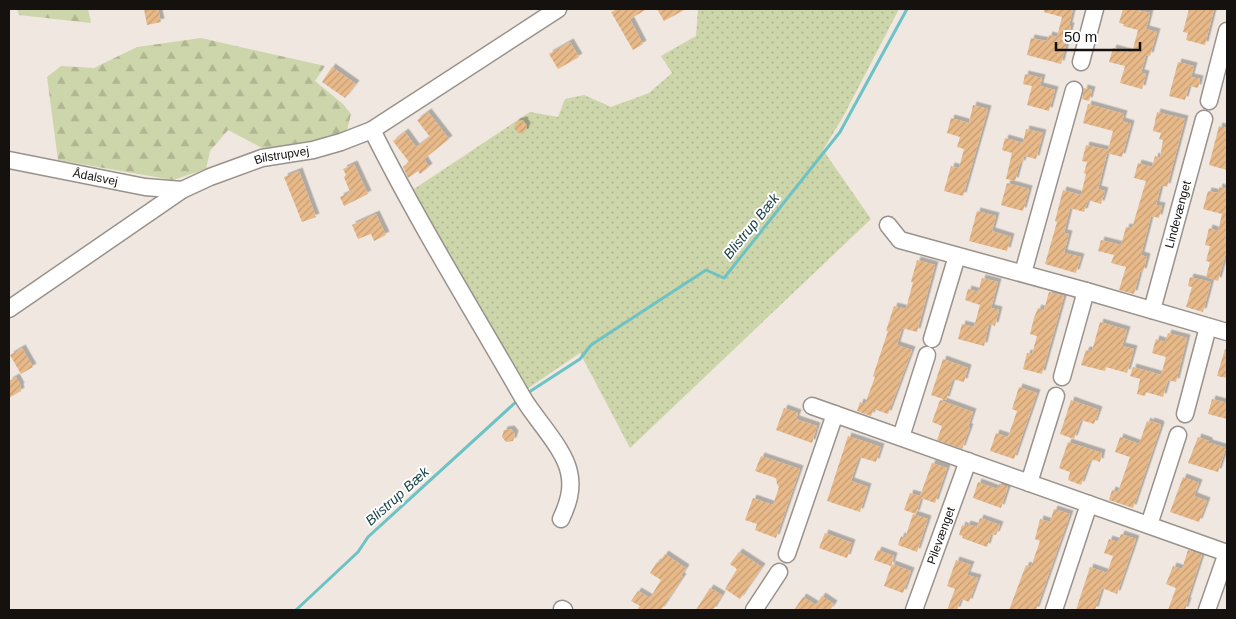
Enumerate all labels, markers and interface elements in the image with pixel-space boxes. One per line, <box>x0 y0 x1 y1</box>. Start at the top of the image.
scale bar <box>1056 20 1140 52</box>
text: 50 m <box>1064 28 1097 45</box>
street label: Bilstrupvej <box>252 144 310 167</box>
street label: Ådalsvej <box>72 165 119 188</box>
street label: Lindevænget <box>1162 178 1194 250</box>
water label: Blistrup Bæk <box>720 189 783 262</box>
water label: Blistrup Bæk <box>362 463 433 528</box>
street label: Pilevænget <box>924 504 958 566</box>

